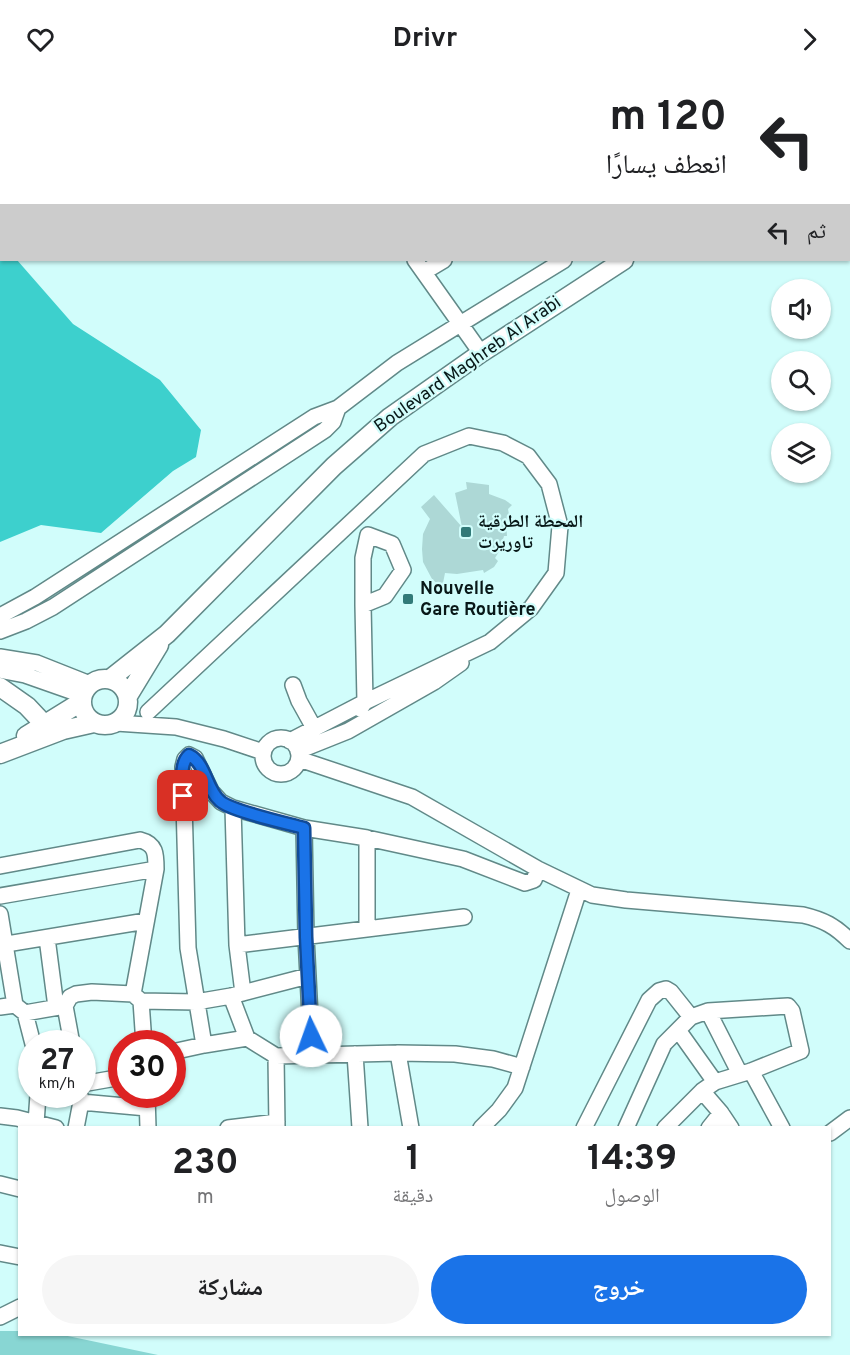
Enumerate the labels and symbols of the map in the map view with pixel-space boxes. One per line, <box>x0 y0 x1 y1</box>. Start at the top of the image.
street label: Boulevard Maghreb Al Arabi <box>370 292 566 438</box>
place label: المحطة الطرقية تاوريرت <box>478 511 583 555</box>
marker: المحطة الطرقية تاوريرت <box>459 525 473 539</box>
place label: Nouvelle Gare Routière <box>420 578 536 622</box>
marker: Nouvelle Gare Routière <box>401 592 415 606</box>
pin <box>157 770 208 821</box>
position arrow <box>279 1004 343 1068</box>
speed limit sign: 30 <box>108 1030 186 1108</box>

